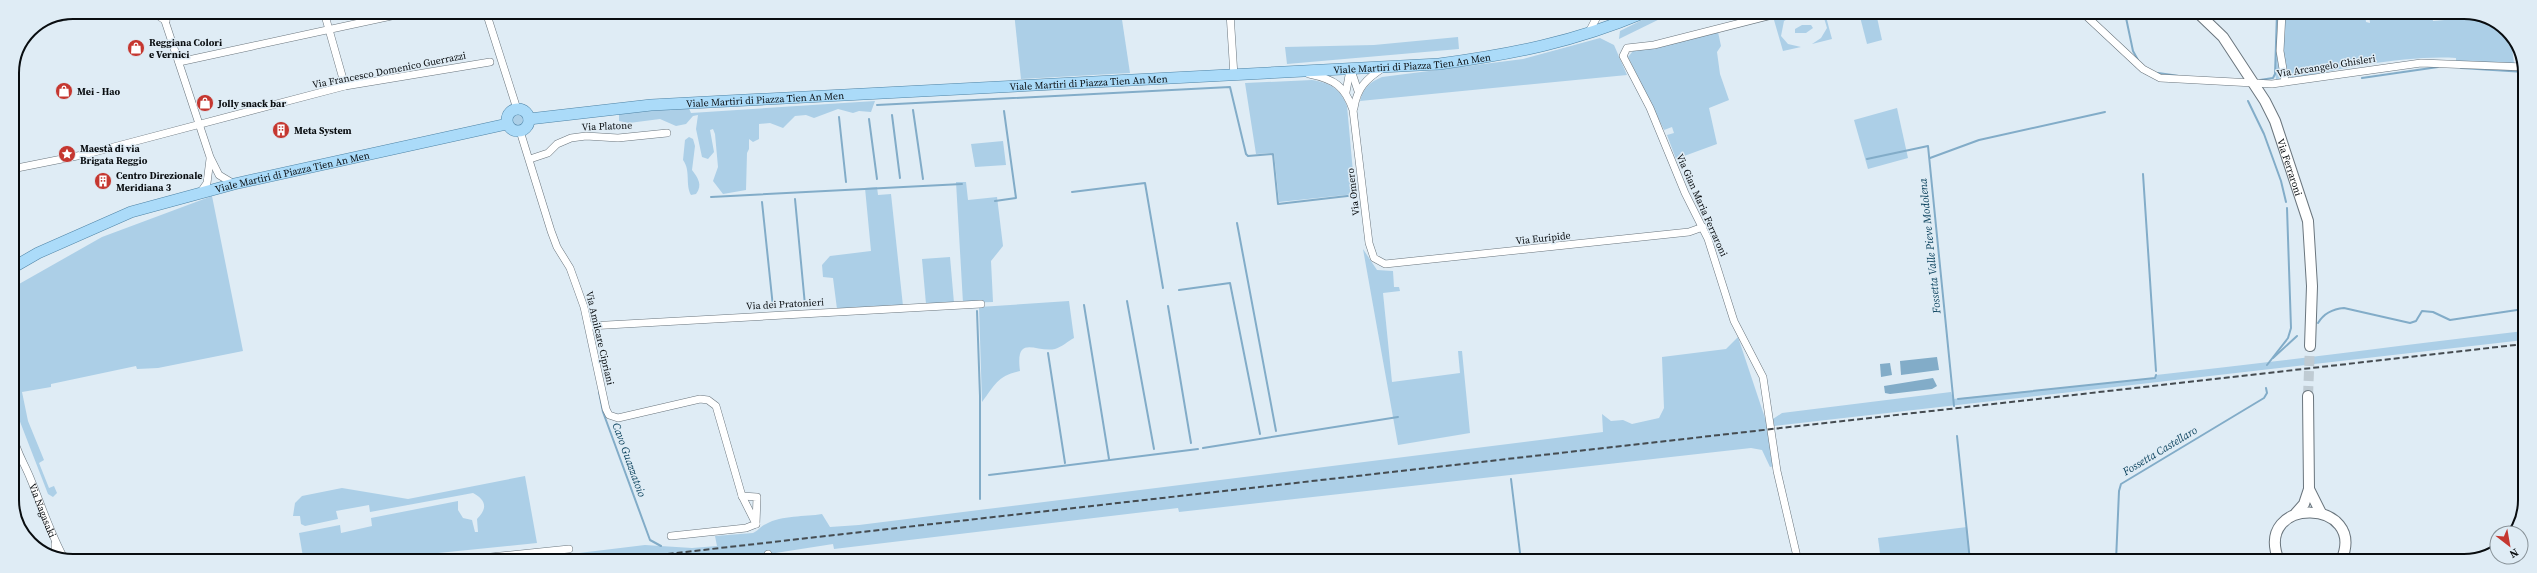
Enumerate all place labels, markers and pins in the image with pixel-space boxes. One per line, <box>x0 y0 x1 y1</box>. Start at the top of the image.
place label: Reggiana Colori e Vernici <box>149 36 222 61</box>
shop icon: Reggiana Colori e Vernici <box>126 38 146 58</box>
shop icon: Mei - Hao <box>54 81 74 101</box>
place label: Mei - Hao <box>77 85 120 98</box>
shop icon: Jolly snack bar <box>195 93 215 113</box>
place label: Jolly snack bar <box>217 97 286 110</box>
building icon: Meta System <box>271 120 291 140</box>
place label: Meta System <box>294 124 352 137</box>
place label: Maestà di via Brigata Reggio <box>80 142 148 167</box>
place icon: Maestà di via Brigata Reggio <box>57 144 77 164</box>
place label: Centro Direzionale Meridiana 3 <box>116 169 203 194</box>
building icon: Centro Direzionale Meridiana 3 <box>93 171 113 191</box>

